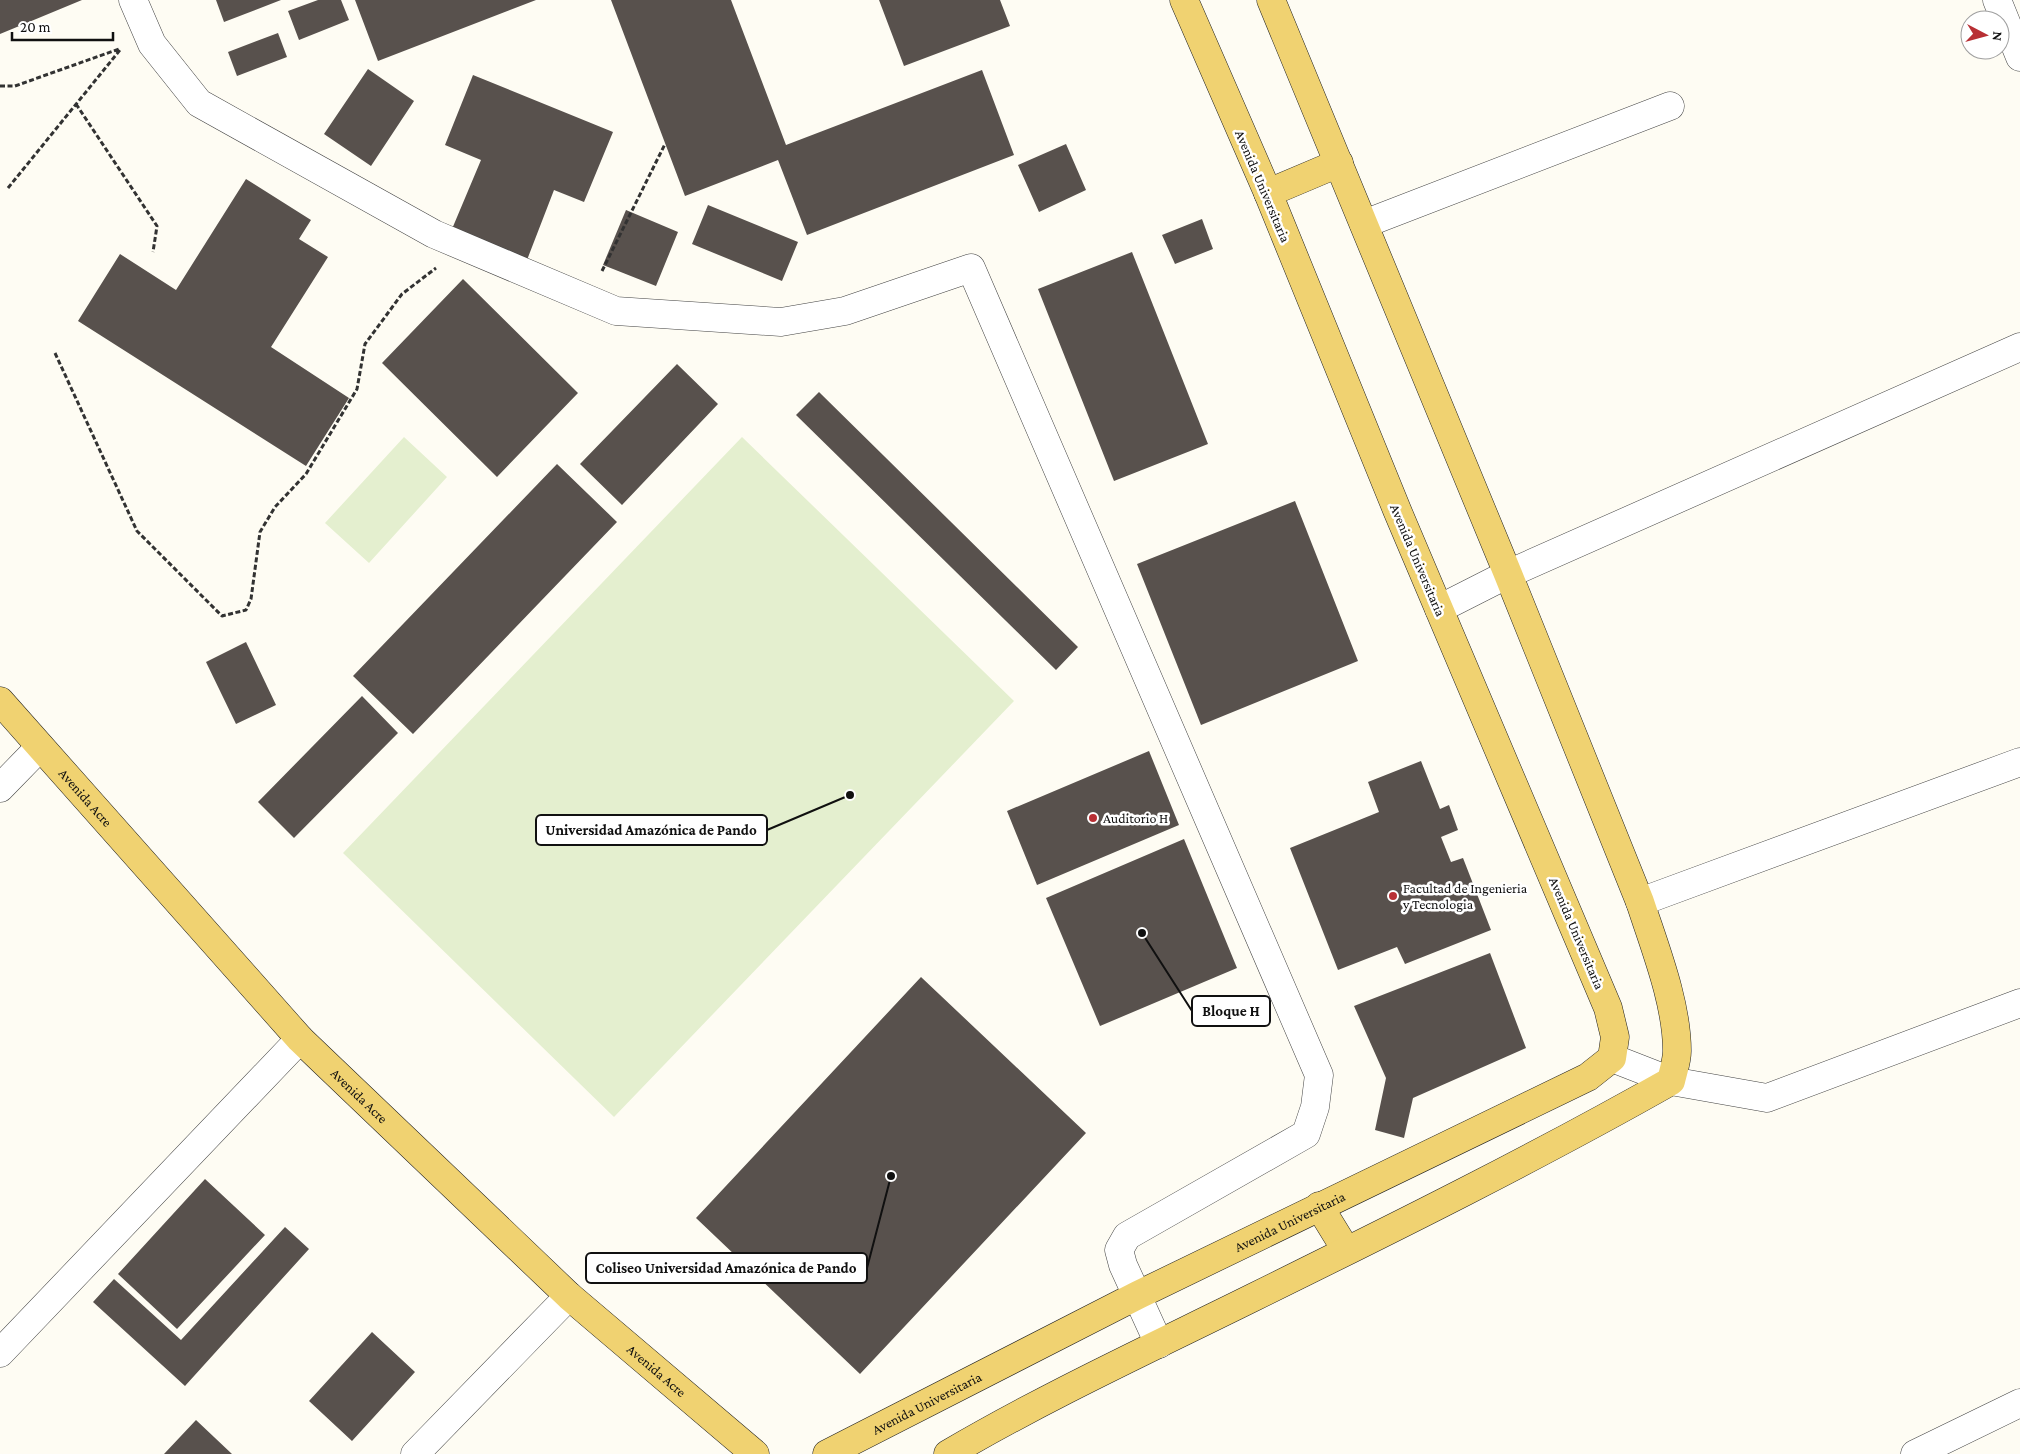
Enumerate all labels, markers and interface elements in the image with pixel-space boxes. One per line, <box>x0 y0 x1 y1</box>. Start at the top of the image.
scale bar <box>12 10 114 42</box>
north arrow <box>1960 10 2010 60</box>
text: 20 m <box>20 19 51 35</box>
text: N <box>1989 31 2006 42</box>
street label: Avenida Universitaria <box>1232 127 1294 245</box>
street label: Avenida Universitaria <box>1387 501 1449 619</box>
street label: Avenida Acre <box>56 765 116 830</box>
place label: Auditorio H <box>1103 810 1168 826</box>
marker: Auditorio H <box>1087 812 1099 824</box>
callout: Universidad Amazónica de Pando <box>536 815 767 845</box>
text: Universidad Amazónica de Pando <box>545 822 757 838</box>
street label: Avenida Universitaria <box>1546 874 1608 992</box>
place label: Facultad de Ingenieria y Tecnologia <box>1402 880 1528 912</box>
marker: Facultad de Ingenieria y Tecnologia <box>1387 890 1399 902</box>
callout: Bloque H <box>1192 996 1270 1026</box>
text: Bloque H <box>1202 1003 1260 1019</box>
street label: Avenida Acre <box>328 1065 391 1127</box>
street label: Avenida Universitaria <box>1232 1188 1348 1255</box>
callout: Coliseo Universidad Amazónica de Pando <box>586 1253 867 1283</box>
text: Coliseo Universidad Amazónica de Pando <box>595 1260 857 1276</box>
street label: Avenida Acre <box>624 1341 689 1400</box>
street label: Avenida Universitaria <box>869 1368 985 1438</box>

